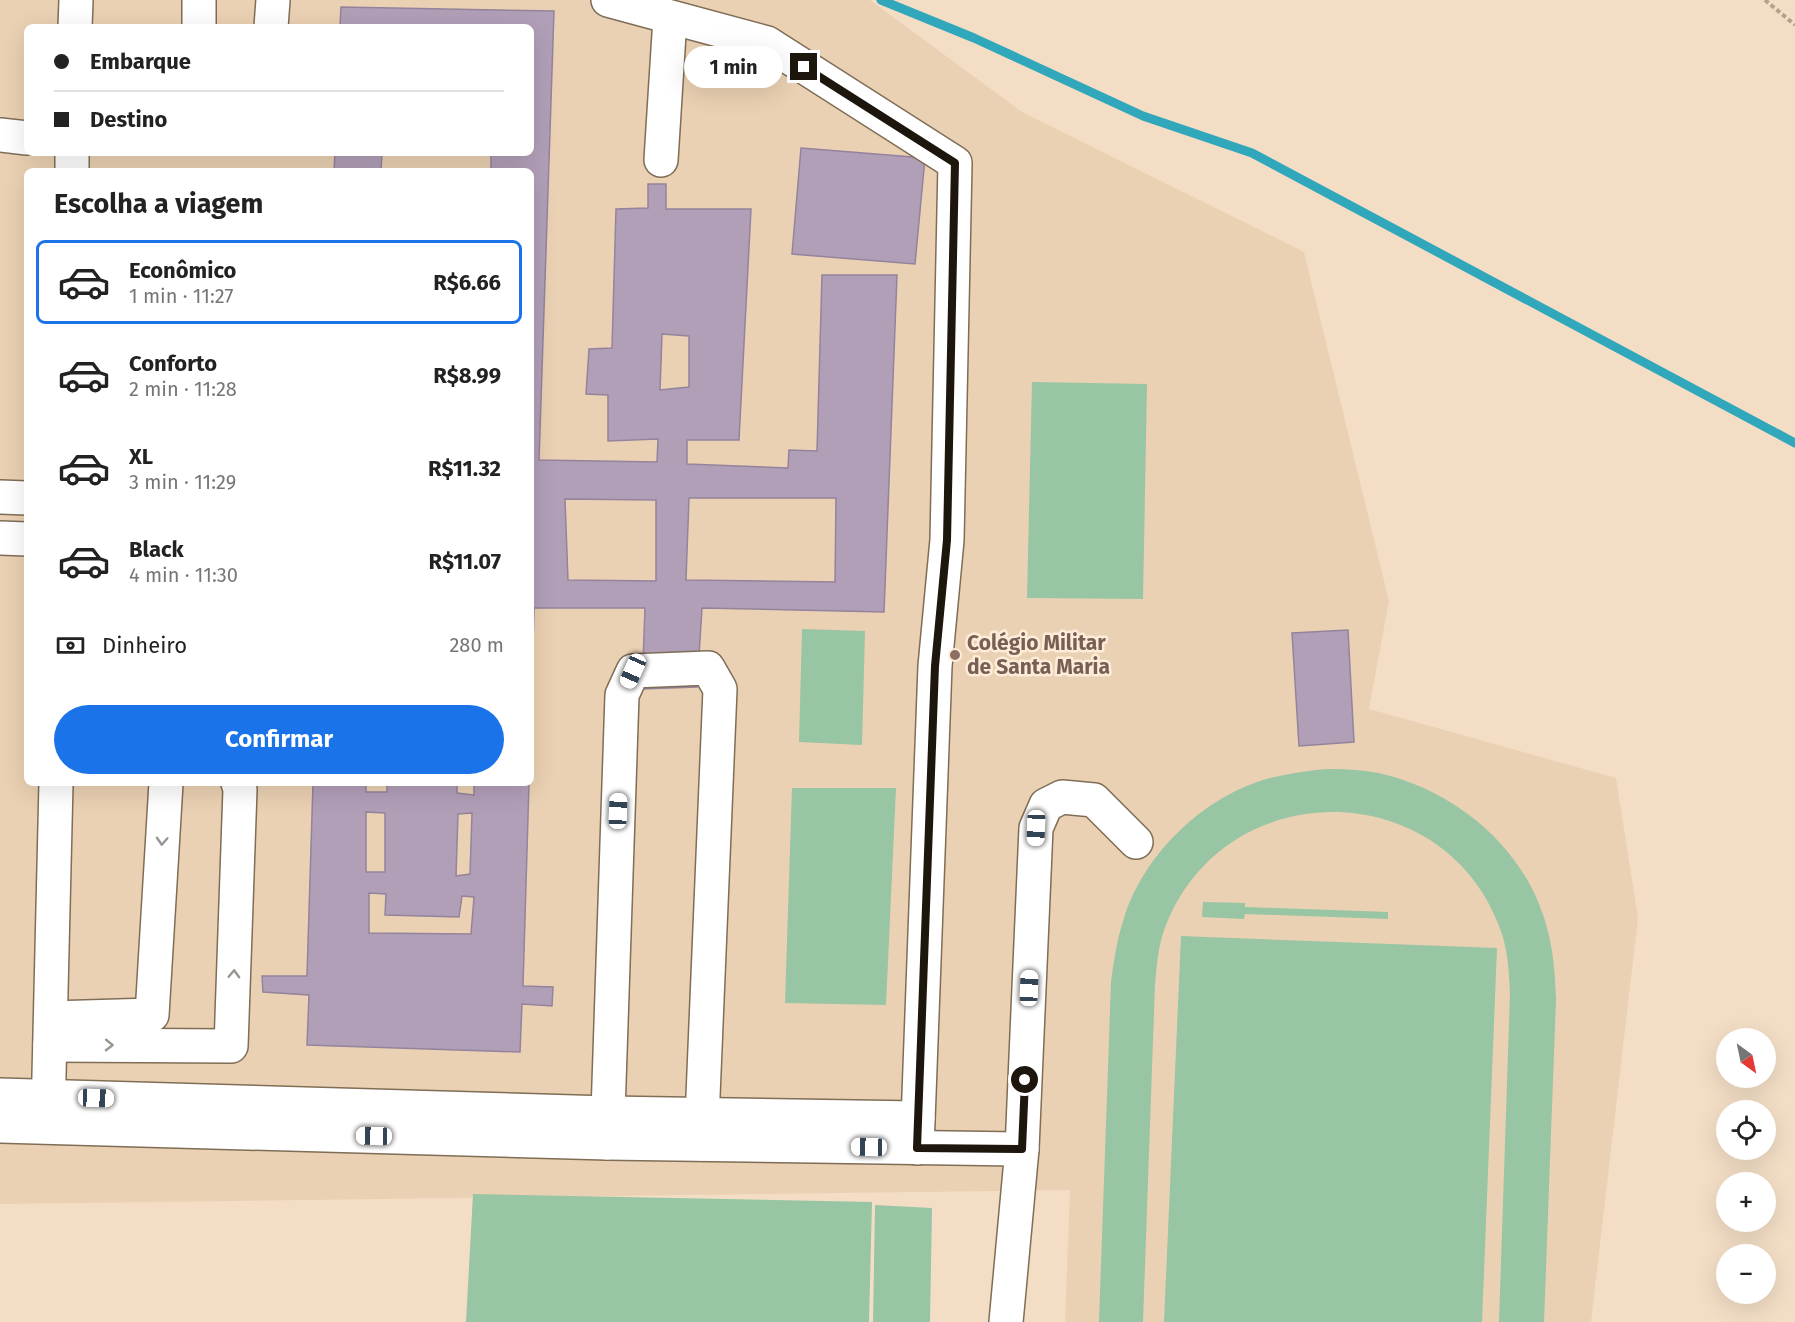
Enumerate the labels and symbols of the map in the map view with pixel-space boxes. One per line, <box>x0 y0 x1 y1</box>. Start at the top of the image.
callout: 1 min <box>684 46 783 88</box>
route end <box>790 53 817 80</box>
place label: Colégio Militar de Santa Maria <box>967 630 1110 680</box>
marker: Colégio Militar de Santa Maria <box>948 648 962 662</box>
car <box>617 651 649 691</box>
car <box>608 793 628 829</box>
car <box>1026 810 1046 846</box>
one-way arrow <box>156 837 169 846</box>
one-way arrow <box>227 969 240 978</box>
car <box>1019 970 1039 1006</box>
north arrow <box>1716 1028 1776 1088</box>
one-way arrow <box>104 1039 113 1051</box>
route start <box>1011 1066 1038 1093</box>
car <box>78 1088 114 1108</box>
car <box>356 1127 392 1145</box>
car <box>851 1138 887 1156</box>

